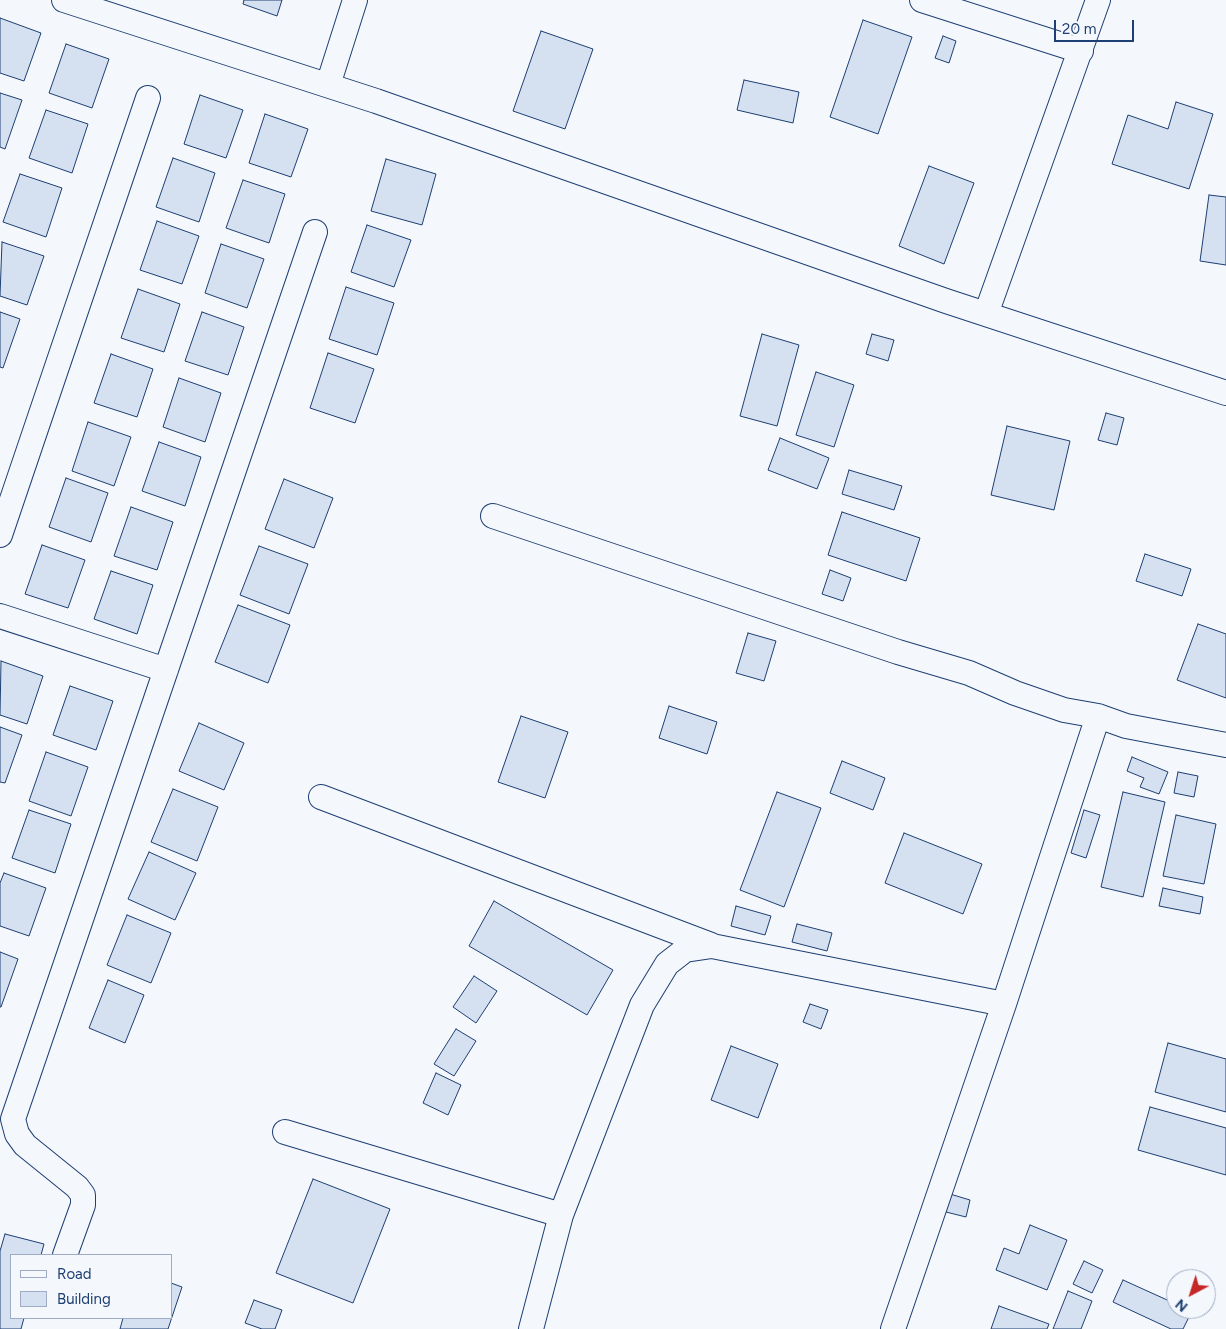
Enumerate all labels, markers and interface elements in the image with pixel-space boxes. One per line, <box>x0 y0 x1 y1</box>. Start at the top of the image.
scale bar <box>1056 10 1136 42</box>
text: 20 m <box>1062 20 1096 38</box>
legend <box>10 1254 172 1319</box>
text: Road <box>57 1265 92 1283</box>
north arrow <box>1166 1269 1216 1319</box>
text: Building <box>57 1290 111 1308</box>
text: N <box>1172 1295 1191 1315</box>

